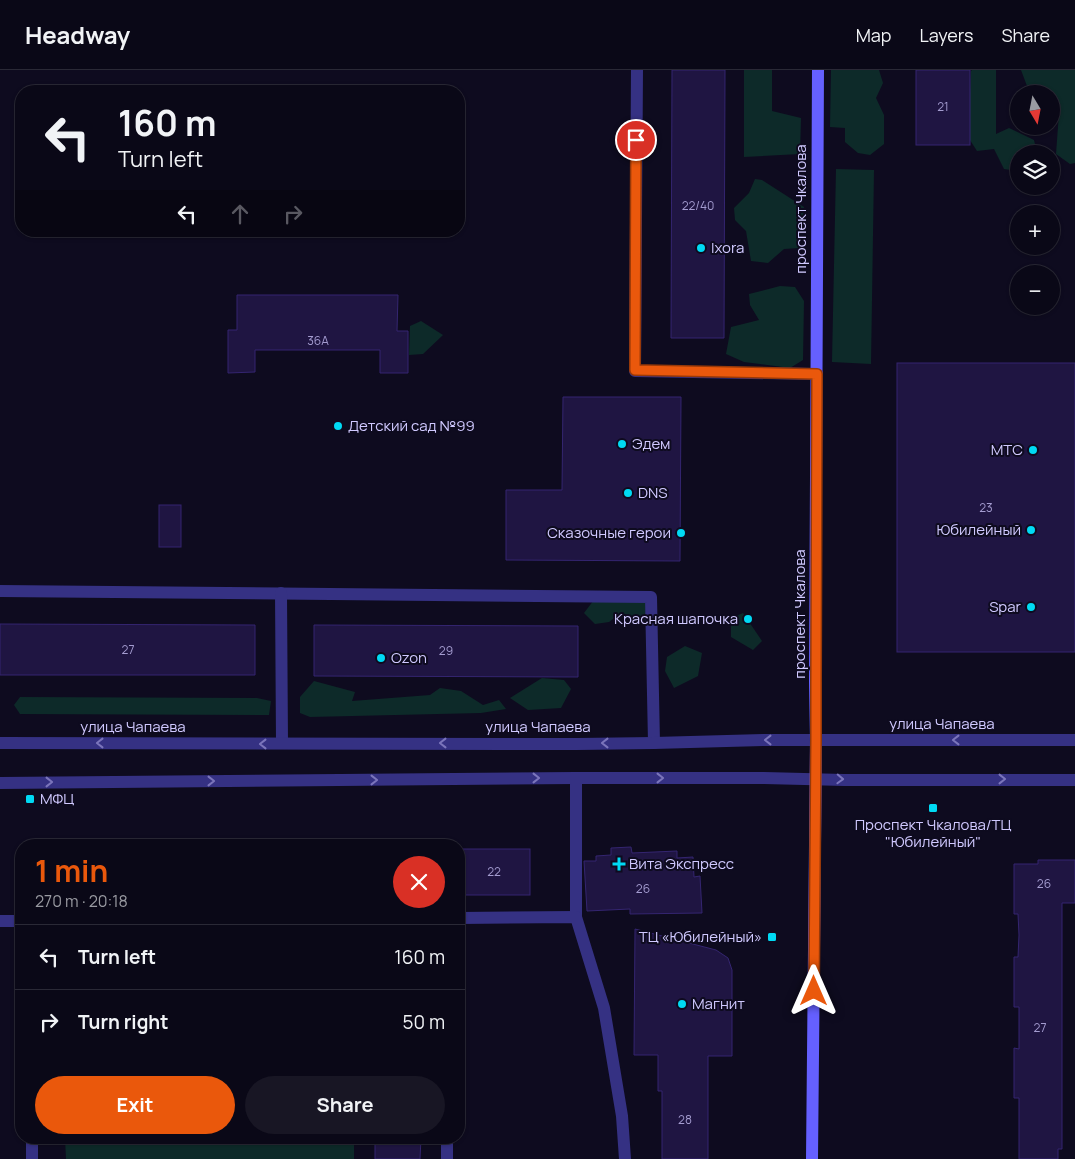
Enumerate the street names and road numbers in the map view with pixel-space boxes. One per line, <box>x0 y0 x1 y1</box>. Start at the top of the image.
street label: проспект Чкалова <box>790 144 811 274</box>
street label: проспект Чкалова <box>789 549 810 679</box>
street label: улица Чапаева <box>889 713 995 734</box>
street label: улица Чапаева <box>80 716 186 737</box>
street label: улица Чапаева <box>485 716 591 737</box>

